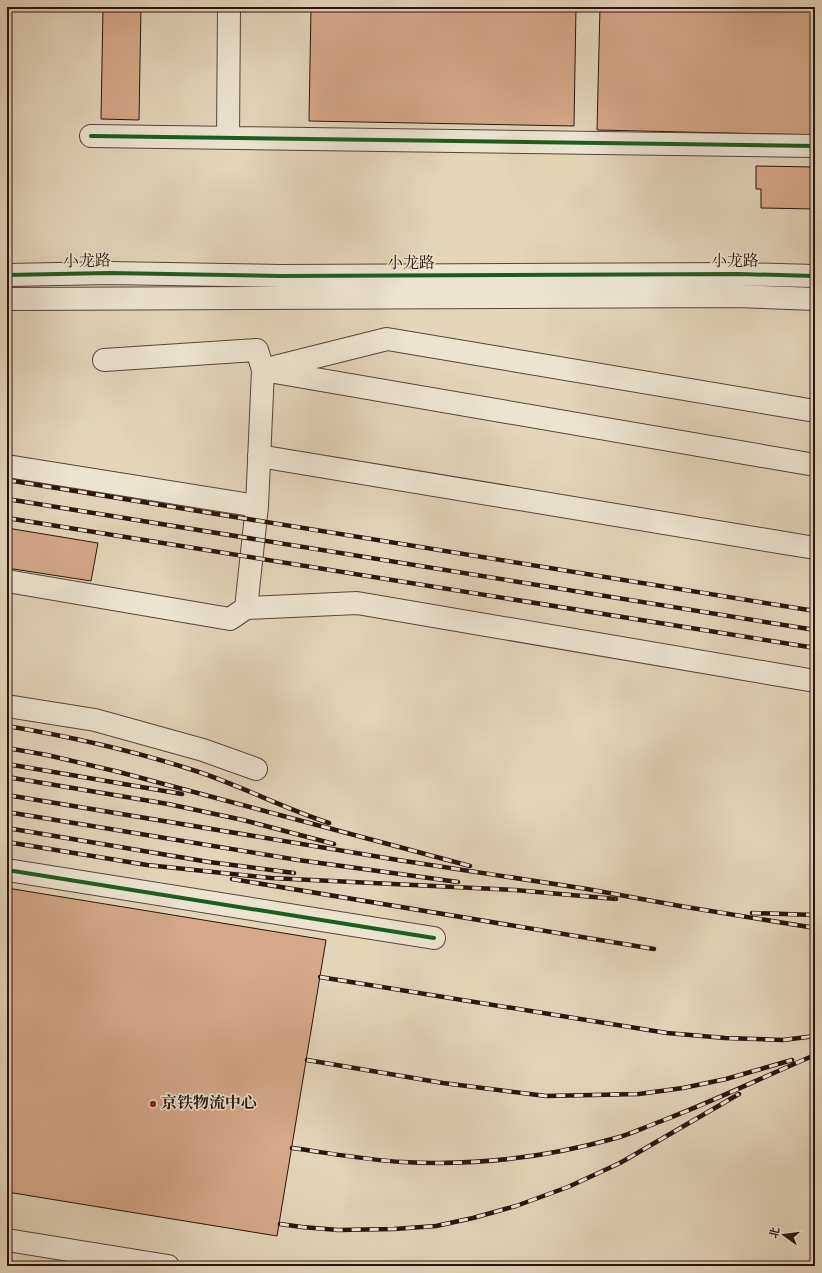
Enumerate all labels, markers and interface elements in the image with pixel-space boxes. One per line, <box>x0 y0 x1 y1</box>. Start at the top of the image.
street label: 小龙路 <box>63 251 111 273</box>
street label: 小龙路 <box>711 251 759 273</box>
street label: 小龙路 <box>387 253 435 275</box>
place label: 京铁物流中心 <box>161 1093 257 1115</box>
marker: 京铁物流中心 <box>148 1099 158 1109</box>
north arrow <box>764 1215 804 1255</box>
text: 北 <box>767 1226 784 1240</box>

